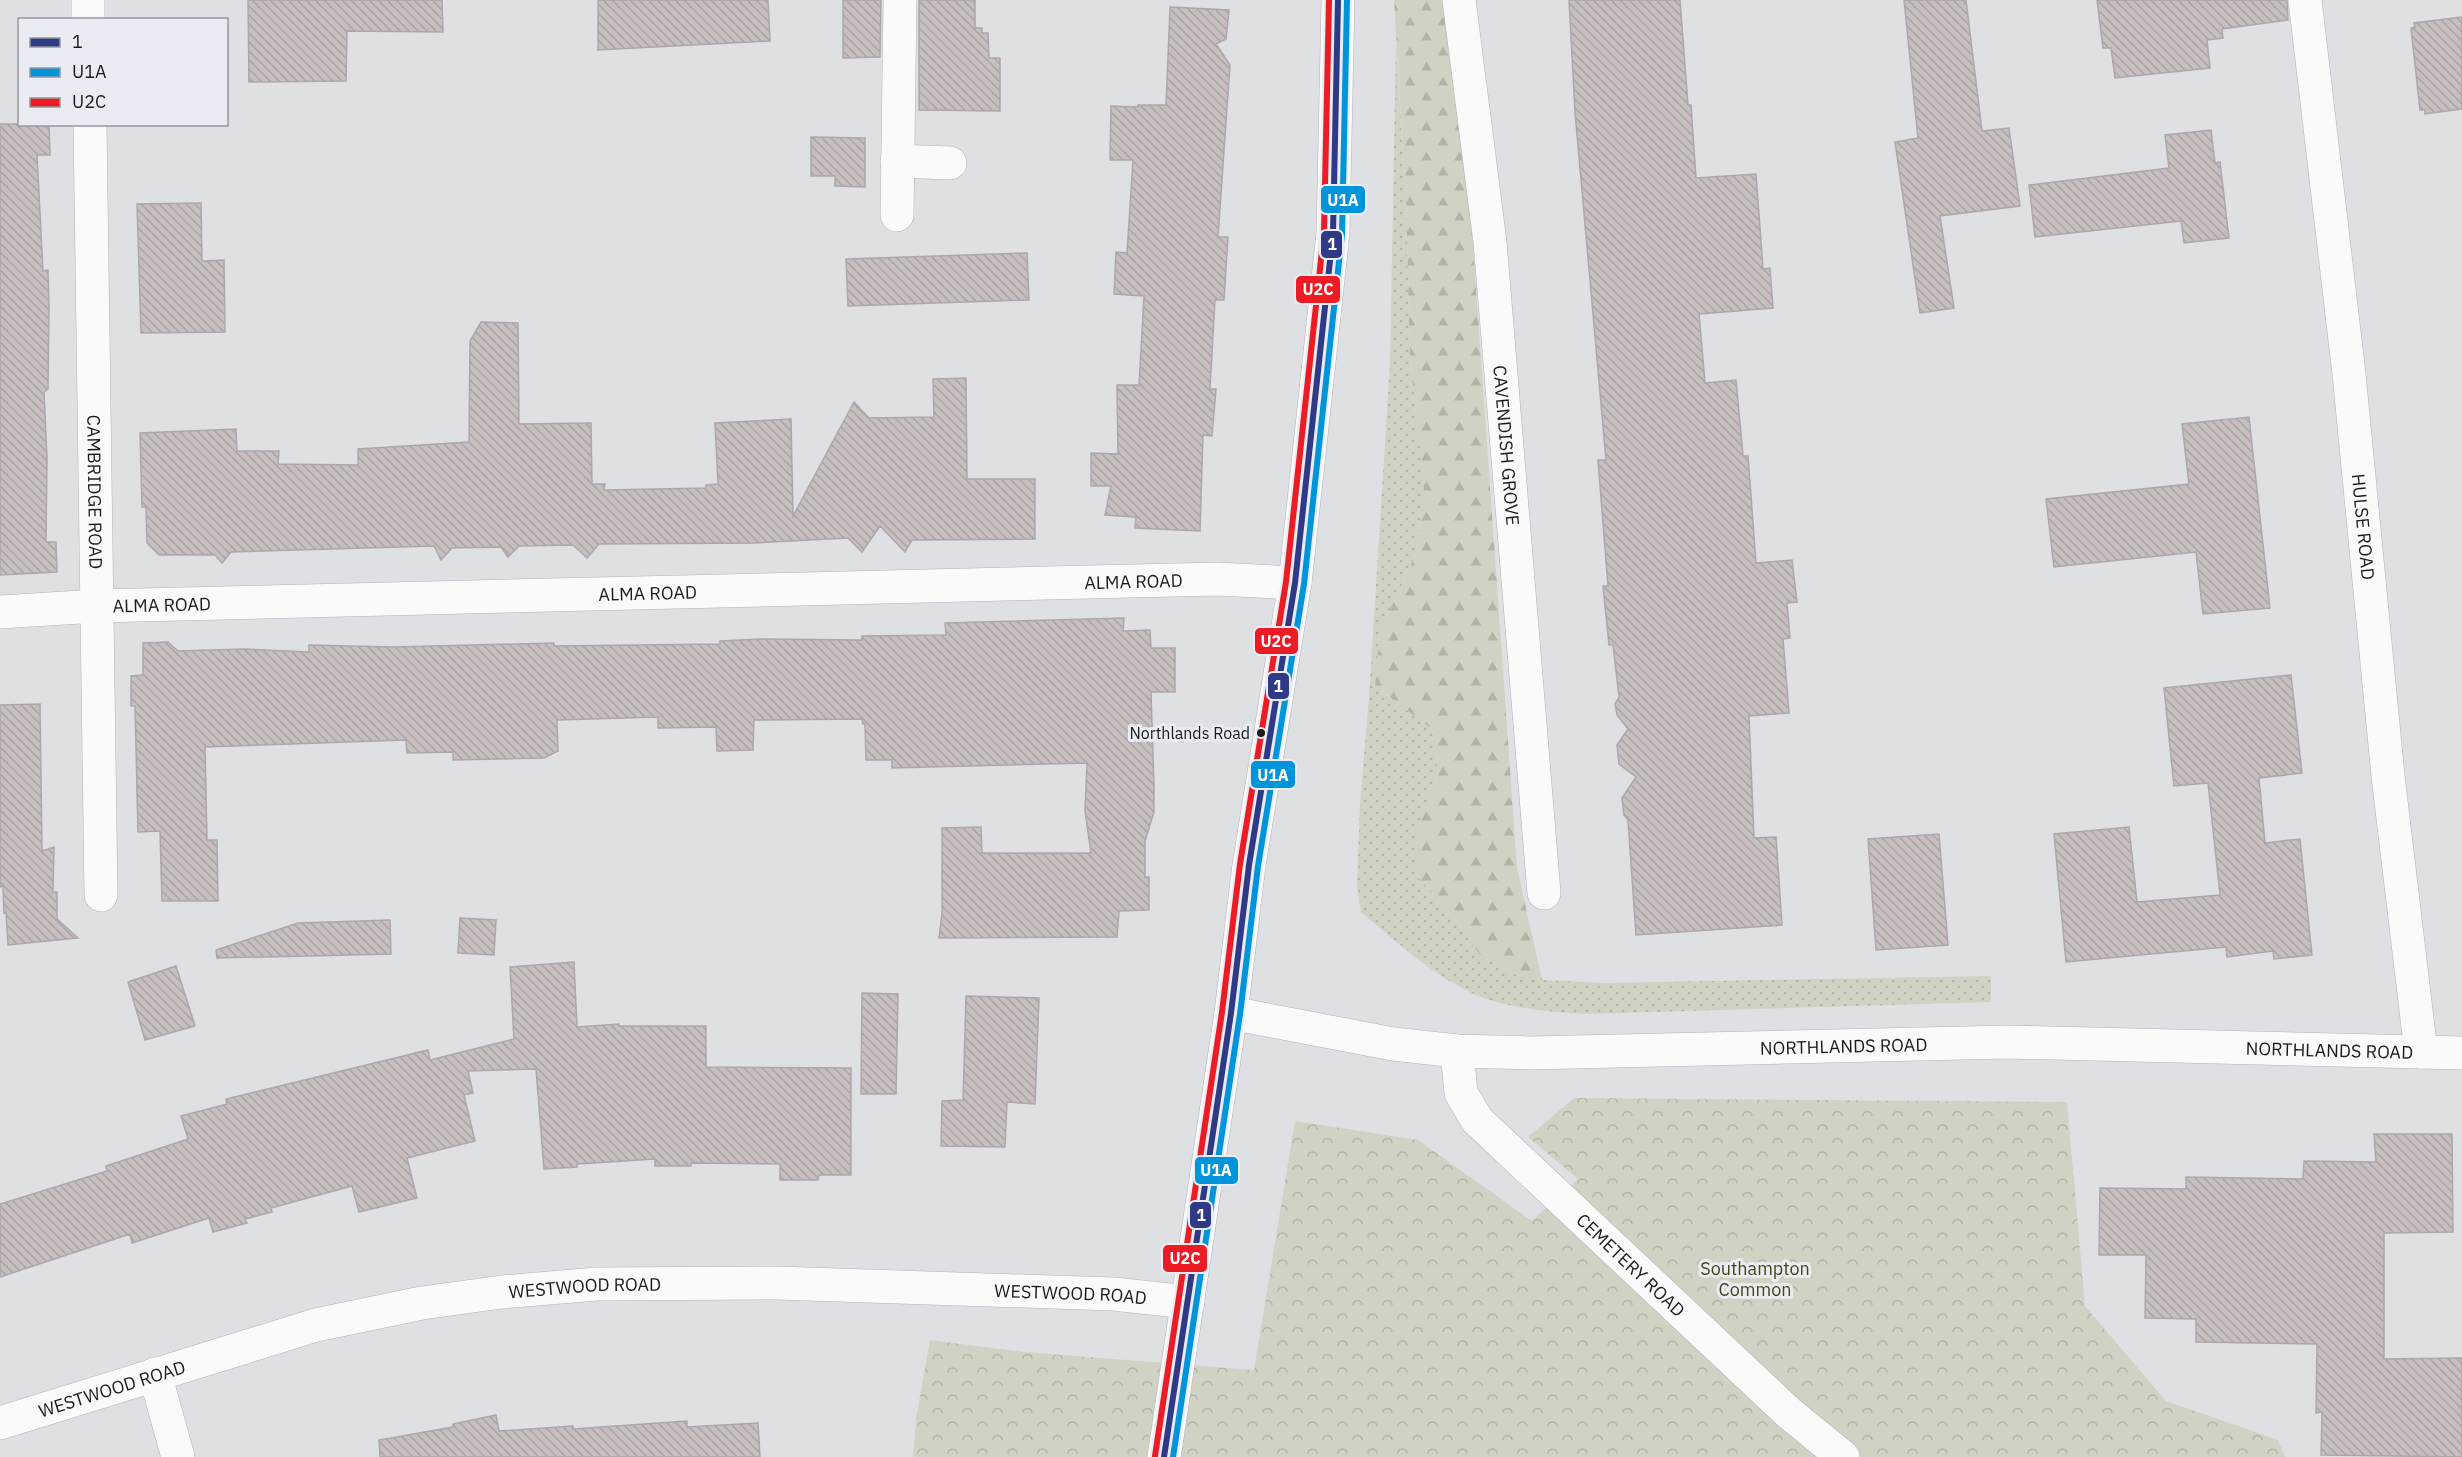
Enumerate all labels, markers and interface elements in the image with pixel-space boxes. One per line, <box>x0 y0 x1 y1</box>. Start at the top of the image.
legend <box>18 18 228 126</box>
text: 1 <box>72 30 83 53</box>
text: U1A <box>72 60 107 83</box>
text: U2C <box>72 90 106 113</box>
line badge: U1A <box>1320 185 1366 214</box>
text: U1A <box>1327 190 1359 210</box>
line badge: 1 <box>1320 230 1343 259</box>
text: 1 <box>1327 234 1337 254</box>
line badge: U2C <box>1295 275 1341 304</box>
text: U2C <box>1302 279 1334 299</box>
street label: CAVENDISH GROVE <box>1489 364 1525 526</box>
street label: CAMBRIDGE ROAD <box>83 414 108 569</box>
street label: HULSE ROAD <box>2347 473 2380 581</box>
street label: ALMA ROAD <box>1084 568 1183 594</box>
street label: ALMA ROAD <box>598 580 697 605</box>
street label: ALMA ROAD <box>112 592 211 617</box>
line badge: U2C <box>1254 627 1299 655</box>
text: U2C <box>1260 631 1292 651</box>
line badge: 1 <box>1267 672 1290 700</box>
text: 1 <box>1273 676 1283 696</box>
place label: Northlands Road <box>1129 723 1250 743</box>
marker: Northlands Road <box>1255 727 1267 739</box>
line badge: U1A <box>1250 760 1296 789</box>
text: U1A <box>1257 765 1289 785</box>
street label: NORTHLANDS ROAD <box>1760 1032 1928 1059</box>
street label: NORTHLANDS ROAD <box>2245 1036 2413 1063</box>
line badge: U1A <box>1194 1156 1239 1185</box>
text: U1A <box>1200 1160 1232 1180</box>
line badge: 1 <box>1189 1201 1212 1229</box>
text: 1 <box>1196 1205 1206 1225</box>
street label: CEMETERY ROAD <box>1572 1208 1690 1321</box>
line badge: U2C <box>1162 1244 1208 1273</box>
text: U2C <box>1169 1248 1201 1268</box>
park label: Southampton Common <box>1700 1257 1810 1301</box>
street label: WESTWOOD ROAD <box>508 1272 661 1303</box>
street label: WESTWOOD ROAD <box>994 1279 1148 1309</box>
street label: WESTWOOD ROAD <box>35 1355 188 1422</box>

